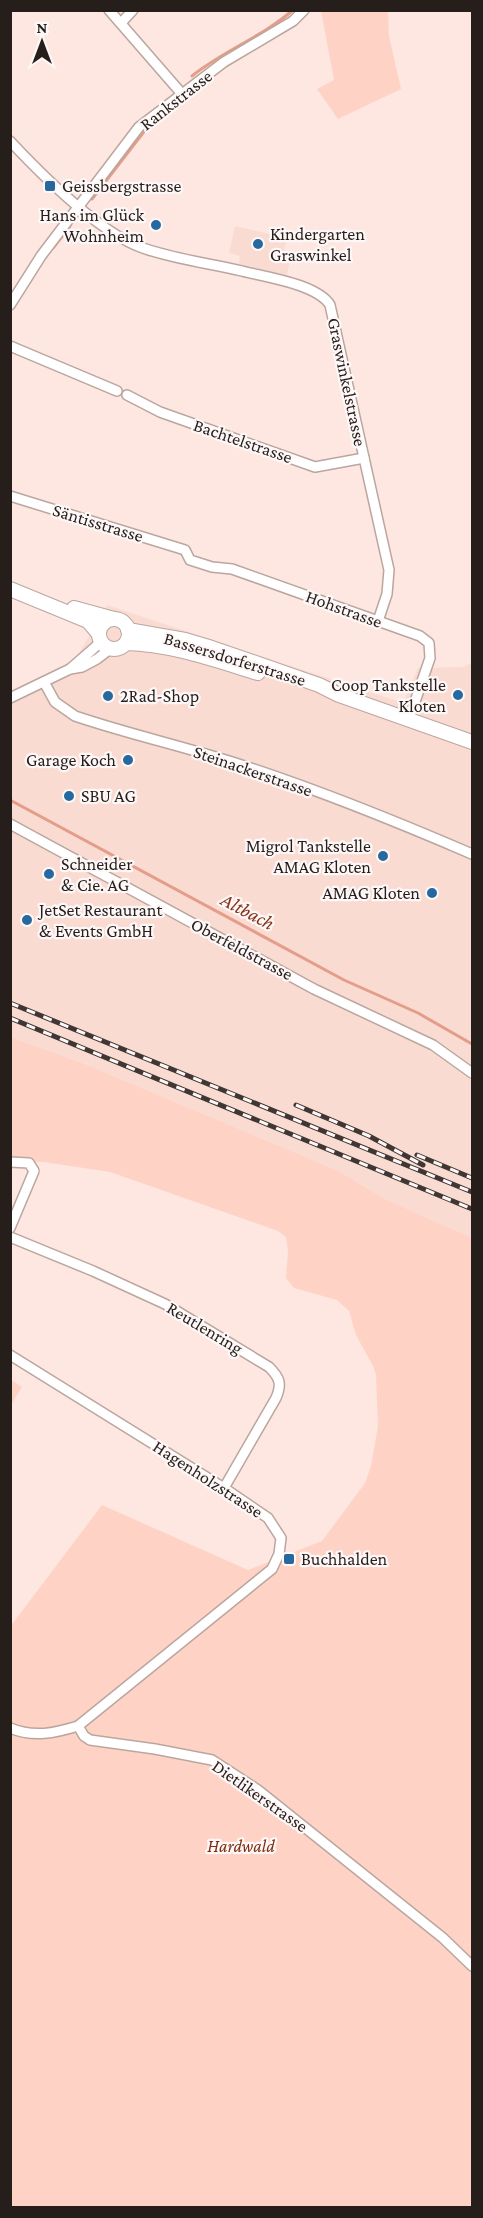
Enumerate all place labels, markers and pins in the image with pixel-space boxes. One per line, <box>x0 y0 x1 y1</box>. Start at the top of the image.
place label: Geissbergstrasse <box>62 176 181 196</box>
marker: Geissbergstrasse <box>43 179 57 193</box>
place label: Hans im Glück Wohnheim <box>40 205 145 246</box>
marker: Hans im Glück Wohnheim <box>149 218 163 232</box>
place label: Kindergarten Graswinkel <box>270 224 365 265</box>
marker: Kindergarten Graswinkel <box>251 237 265 251</box>
place label: Coop Tankstelle Kloten <box>331 675 446 716</box>
place label: 2Rad-Shop <box>120 686 199 706</box>
marker: Coop Tankstelle Kloten <box>451 688 465 702</box>
marker: 2Rad-Shop <box>101 689 115 703</box>
place label: Garage Koch <box>26 750 116 770</box>
marker: Garage Koch <box>121 753 135 767</box>
place label: SBU AG <box>81 786 136 806</box>
marker: SBU AG <box>62 789 76 803</box>
place label: Migrol Tankstelle AMAG Kloten <box>246 836 371 877</box>
marker: Migrol Tankstelle AMAG Kloten <box>376 849 390 863</box>
place label: Schneider & Cie. AG <box>61 854 133 895</box>
marker: Schneider & Cie. AG <box>42 867 56 881</box>
place label: AMAG Kloten <box>323 883 420 903</box>
marker: AMAG Kloten <box>425 886 439 900</box>
place label: JetSet Restaurant & Events GmbH <box>37 900 163 941</box>
marker: JetSet Restaurant & Events GmbH <box>20 913 34 927</box>
place label: Buchhalden <box>301 1549 388 1569</box>
marker: Buchhalden <box>282 1552 296 1566</box>

